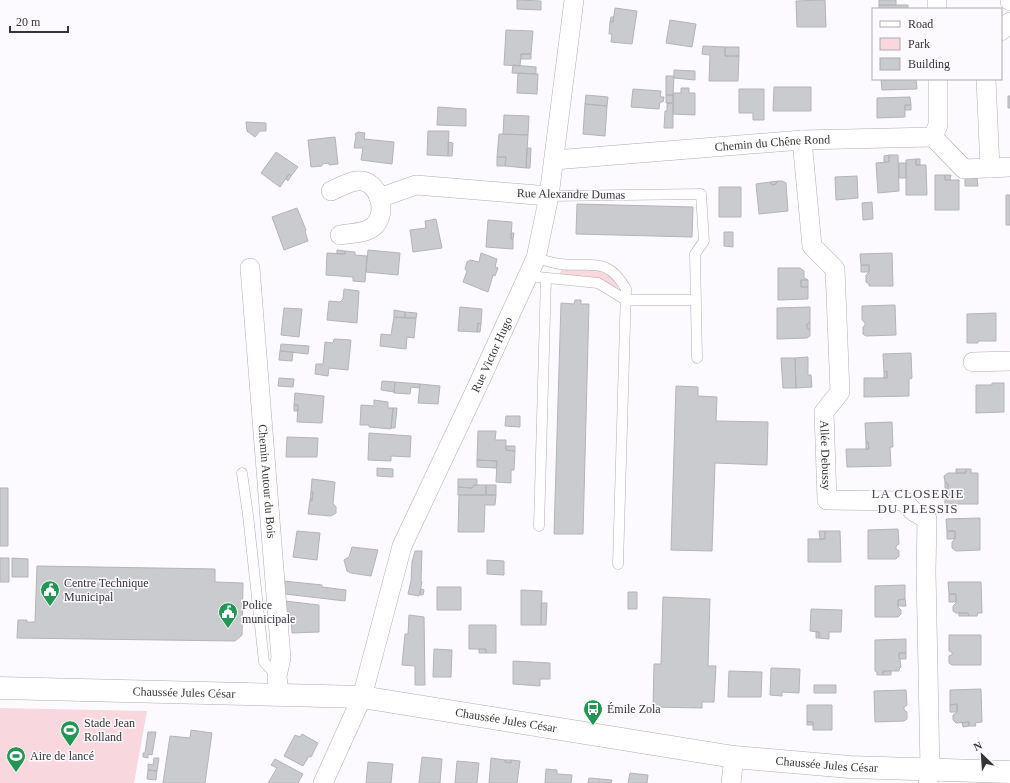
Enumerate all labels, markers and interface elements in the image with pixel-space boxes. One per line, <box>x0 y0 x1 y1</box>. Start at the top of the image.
scale bar <box>10 8 68 34</box>
legend <box>872 8 1002 80</box>
text: 20 m <box>16 15 41 29</box>
text: Road <box>908 17 933 31</box>
text: Park <box>908 37 930 51</box>
text: Building <box>908 57 950 71</box>
street label: Chemin du Chêne Rond <box>714 132 830 154</box>
street label: Rue Alexandre Dumas <box>517 186 626 202</box>
street label: Rue Victor Hugo <box>468 315 515 395</box>
street label: Allée Debussy <box>817 420 834 491</box>
street label: Chemin Autour du Bois <box>255 424 278 539</box>
district label: LA CLOSERIE DU PLESSIS <box>872 486 964 516</box>
place label: Centre Technique Municipal <box>64 576 149 604</box>
public building icon: Centre Technique Municipal <box>39 579 61 607</box>
place label: Police municipale <box>242 598 295 626</box>
public building icon: Police municipale <box>217 601 239 629</box>
street label: Chaussée Jules César <box>132 684 235 701</box>
bus stop icon: Émile Zola <box>582 698 604 726</box>
place label: Émile Zola <box>607 702 661 716</box>
street label: Chaussée Jules César <box>454 705 558 735</box>
place label: Stade Jean Rolland <box>84 716 135 744</box>
sports icon: Stade Jean Rolland <box>59 719 81 747</box>
north arrow <box>962 735 1002 775</box>
text: N <box>972 739 984 753</box>
sports icon: Aire de lancé <box>5 745 27 773</box>
place label: Aire de lancé <box>30 749 94 763</box>
street label: Chaussée Jules César <box>775 754 878 775</box>

